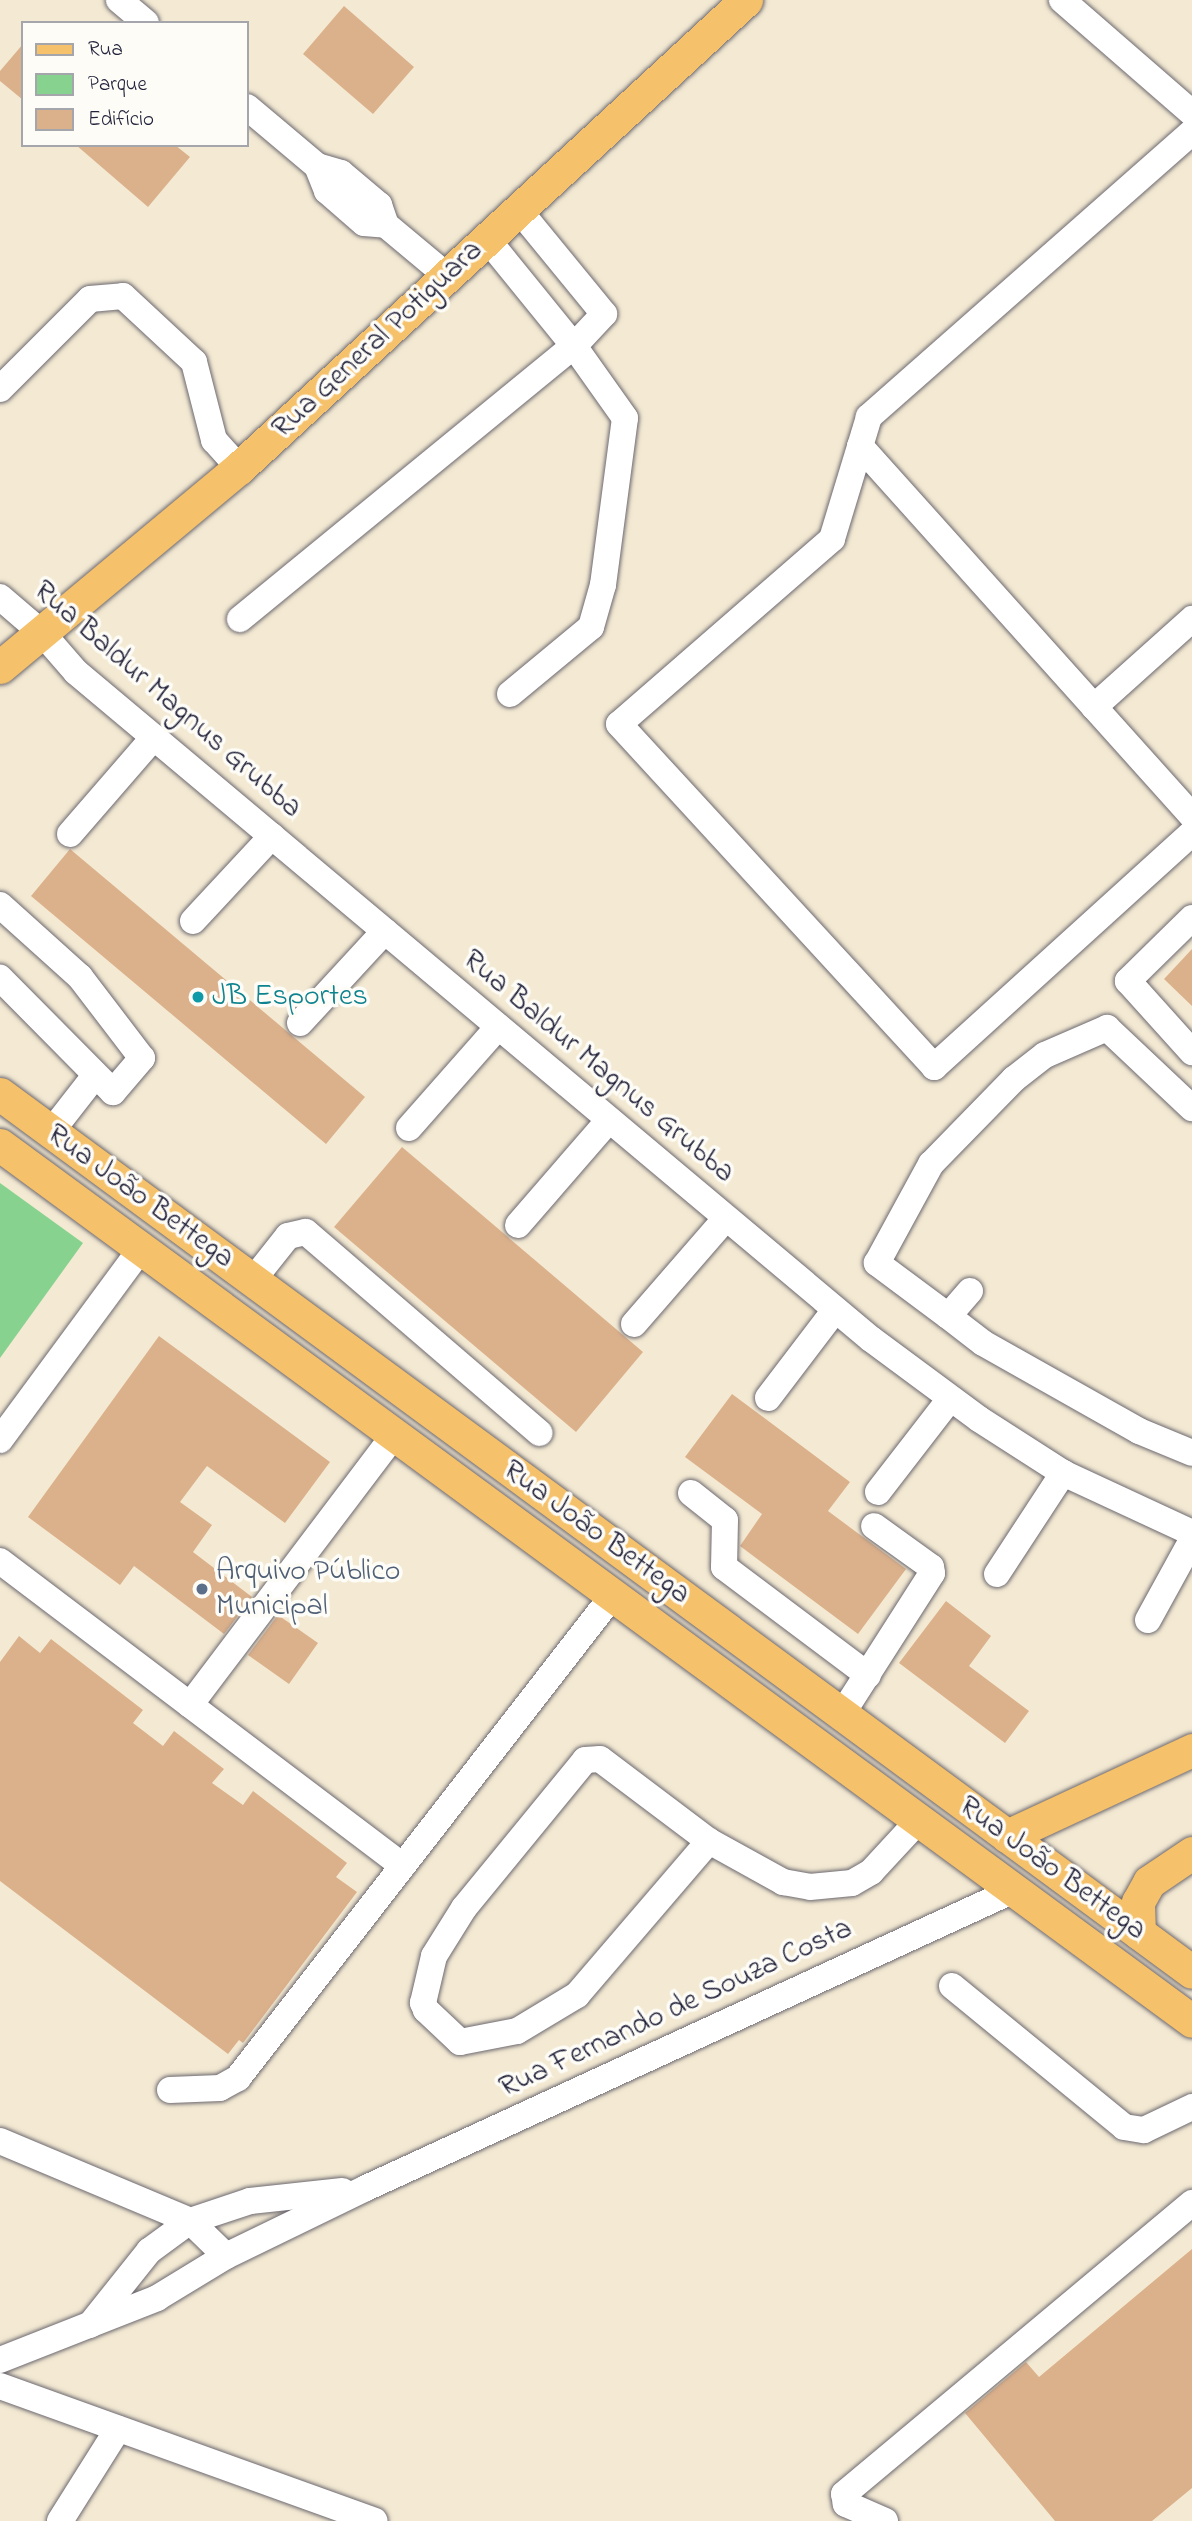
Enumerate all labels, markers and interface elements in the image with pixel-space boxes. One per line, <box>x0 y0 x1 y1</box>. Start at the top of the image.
legend <box>21 21 248 147</box>
text: Rua <box>88 35 123 65</box>
text: Parque <box>88 70 147 100</box>
text: Edifício <box>88 105 154 135</box>
street label: Rua General Potiguara <box>265 233 491 447</box>
street label: Rua Baldur Magnus Grubba <box>25 574 309 826</box>
street label: Rua Baldur Magnus Grubba <box>455 943 741 1191</box>
place label: JB Esportes <box>212 979 368 1015</box>
marker: JB Esportes <box>190 989 206 1005</box>
street label: Rua João Bettega <box>39 1117 241 1277</box>
street label: Rua João Bettega <box>495 1453 697 1613</box>
place label: Arquivo Público Municipal <box>216 1554 400 1624</box>
marker: Arquivo Público Municipal <box>194 1581 210 1597</box>
street label: Rua João Bettega <box>951 1789 1153 1949</box>
street label: Rua Fernando de Souza Costa <box>494 1911 858 2107</box>

